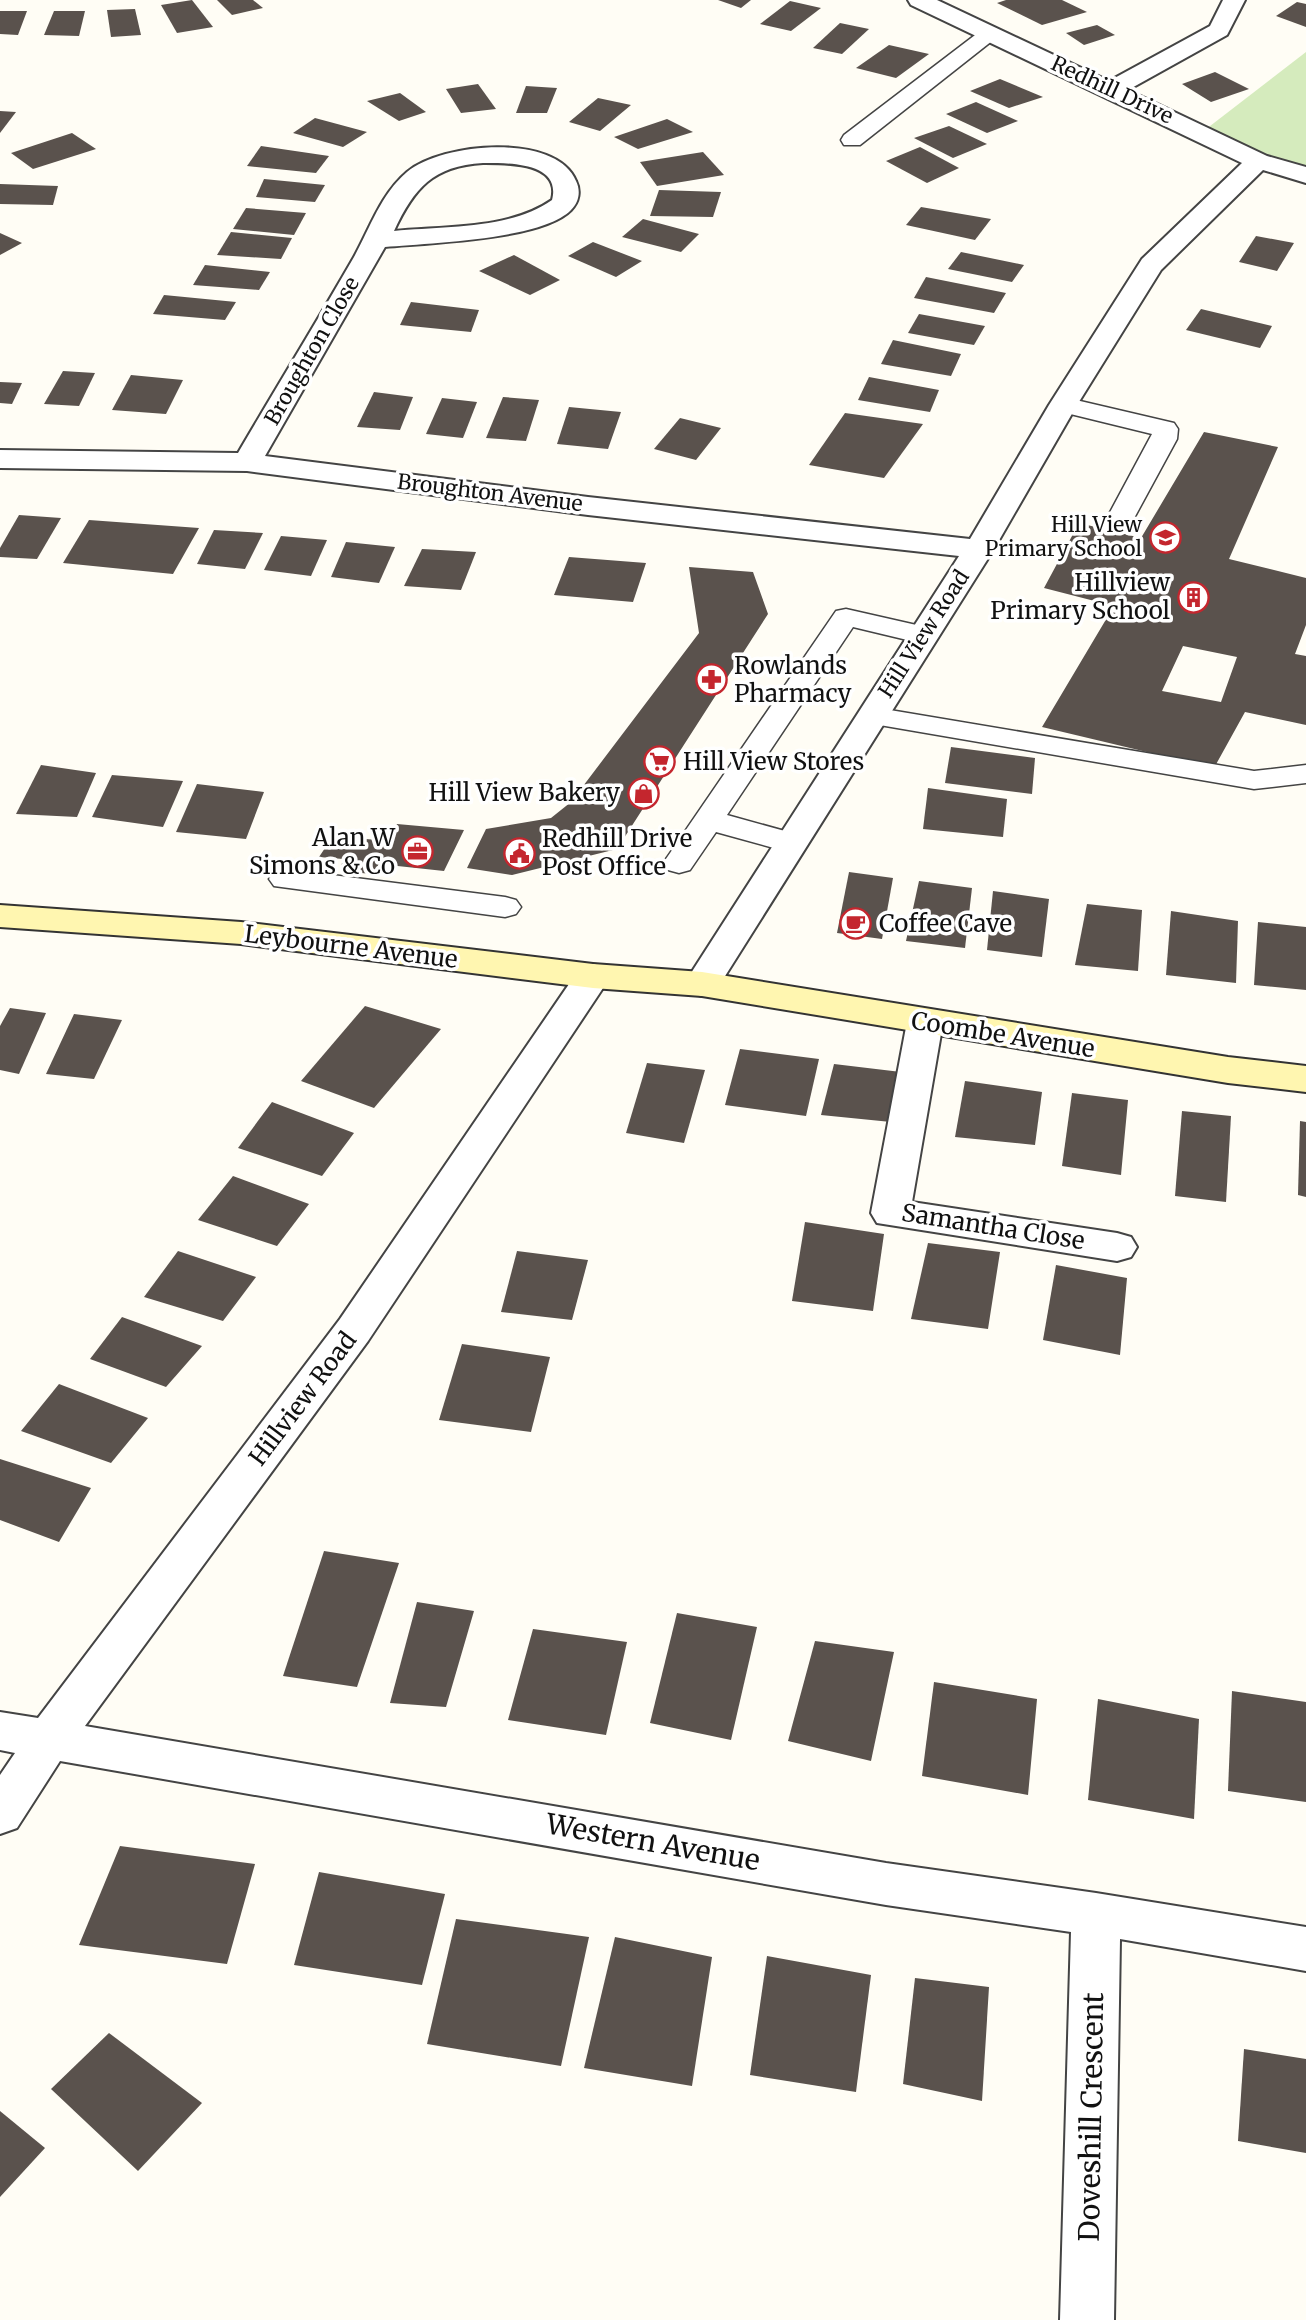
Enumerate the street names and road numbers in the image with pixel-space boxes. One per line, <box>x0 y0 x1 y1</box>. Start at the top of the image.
street label: Redhill Drive <box>1047 50 1178 130</box>
street label: Broughton Close <box>258 272 365 430</box>
street label: Broughton Avenue <box>396 468 584 517</box>
street label: Hill View Road <box>872 564 975 703</box>
street label: Leybourne Avenue <box>243 918 459 975</box>
street label: Coombe Avenue <box>909 1005 1097 1064</box>
street label: Samantha Close <box>899 1197 1087 1256</box>
street label: Hillview Road <box>242 1326 363 1472</box>
street label: Western Avenue <box>542 1805 763 1879</box>
street label: Doveshill Crescent <box>1071 1992 1111 2242</box>

